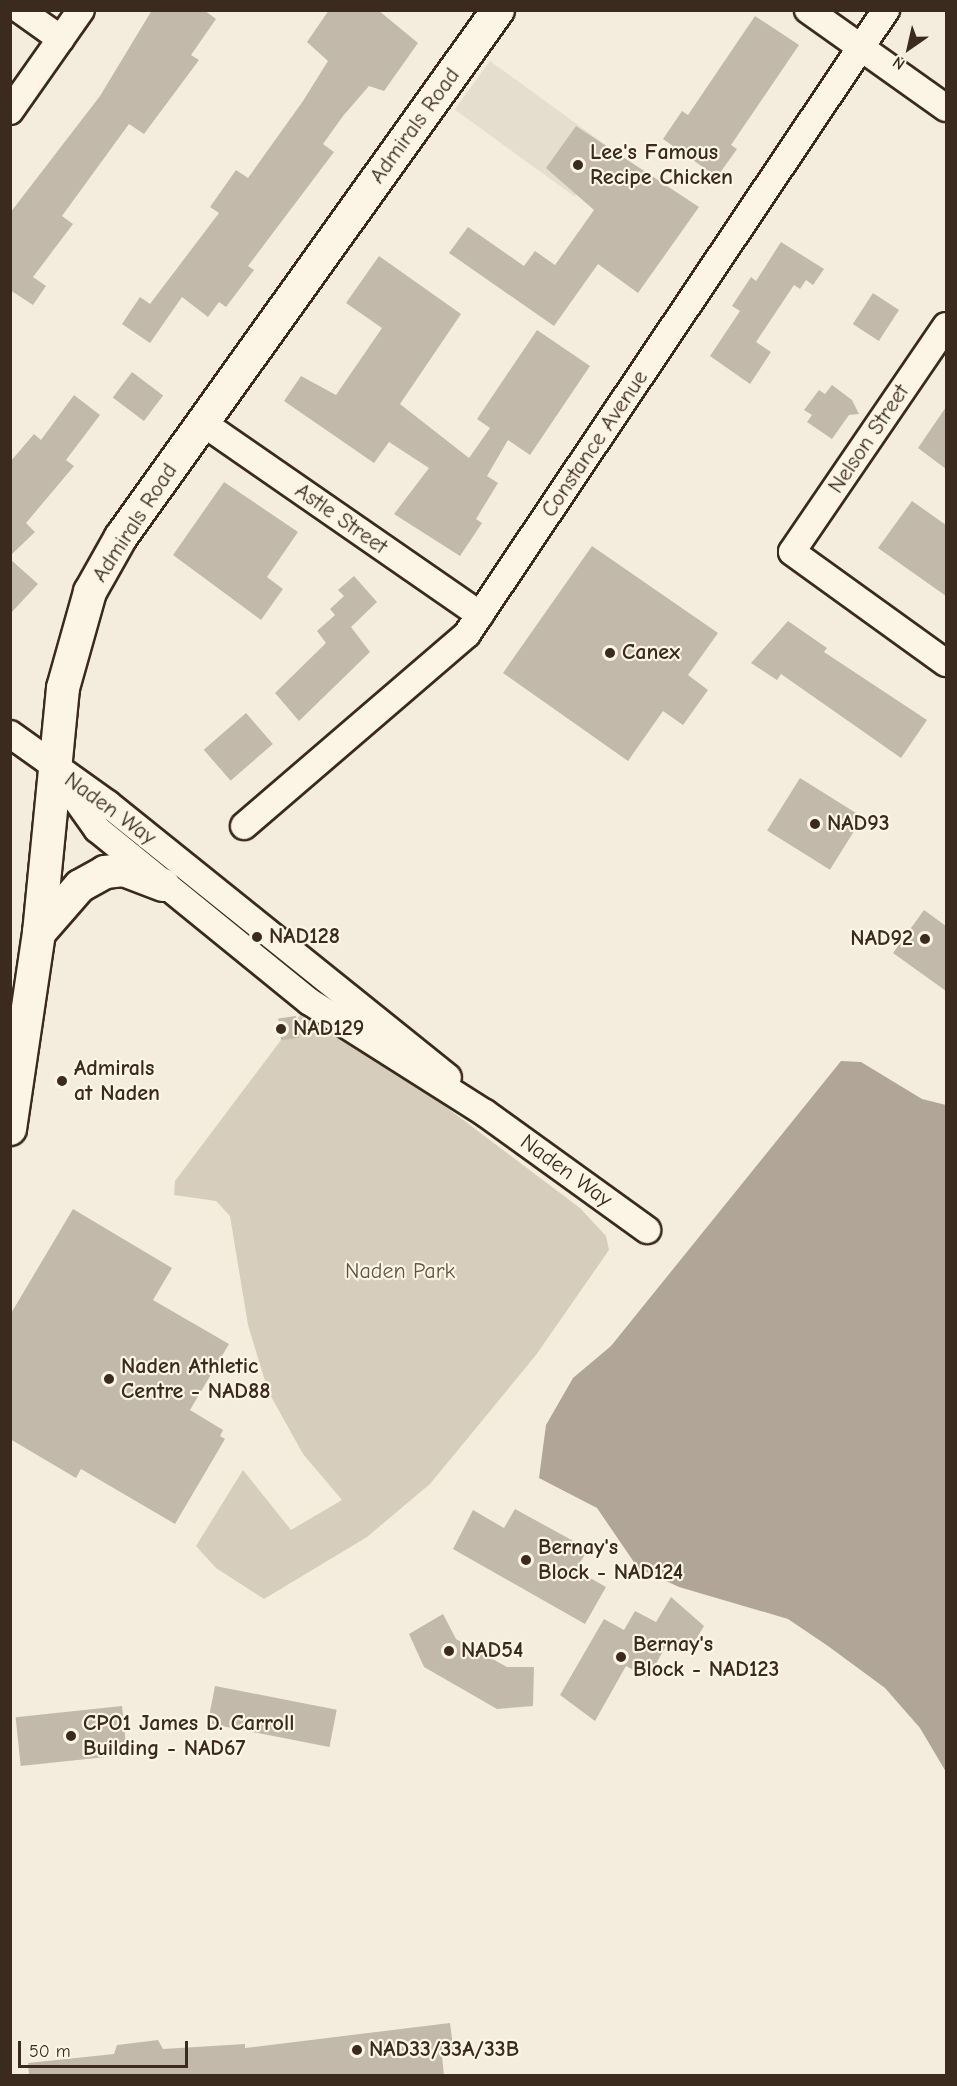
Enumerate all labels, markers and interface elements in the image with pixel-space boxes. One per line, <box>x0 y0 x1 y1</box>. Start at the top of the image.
north arrow <box>879 18 939 78</box>
text: N <box>890 53 908 73</box>
street label: Admirals Road <box>364 63 466 189</box>
place label: Lee's Famous Recipe Chicken <box>590 139 733 190</box>
marker: Lee's Famous Recipe Chicken <box>571 158 585 172</box>
street label: Constance Avenue <box>536 365 654 523</box>
street label: Nelson Street <box>823 380 915 498</box>
street label: Admirals Road <box>87 459 183 587</box>
street label: Astle Street <box>290 478 392 560</box>
place label: Canex <box>622 640 680 666</box>
marker: Canex <box>603 646 617 660</box>
street label: Naden Way <box>59 767 161 851</box>
place label: NAD93 <box>827 811 890 837</box>
marker: NAD93 <box>808 817 822 831</box>
place label: NAD128 <box>269 924 340 950</box>
place label: NAD92 <box>850 926 913 952</box>
marker: NAD128 <box>250 930 264 944</box>
marker: NAD92 <box>918 932 932 946</box>
place label: NAD129 <box>293 1016 364 1042</box>
marker: NAD129 <box>274 1022 288 1036</box>
place label: Admirals at Naden <box>74 1055 160 1106</box>
marker: Admirals at Naden <box>55 1074 69 1088</box>
street label: Naden Way <box>515 1129 617 1213</box>
park label: Naden Park <box>345 1259 455 1285</box>
place label: Naden Athletic Centre - NAD88 <box>121 1353 271 1404</box>
marker: Naden Athletic Centre - NAD88 <box>102 1372 116 1386</box>
place label: Bernay's Block - NAD124 <box>538 1534 683 1586</box>
marker: Bernay's Block - NAD124 <box>519 1553 533 1567</box>
place label: Bernay's Block - NAD123 <box>633 1631 779 1682</box>
place label: NAD54 <box>461 1638 523 1664</box>
marker: NAD54 <box>442 1644 456 1658</box>
marker: Bernay's Block - NAD123 <box>614 1650 628 1664</box>
place label: CPO1 James D. Carroll Building - NAD67 <box>83 1710 294 1762</box>
marker: CPO1 James D. Carroll Building - NAD67 <box>64 1729 78 1743</box>
scale bar <box>21 2029 190 2067</box>
place label: NAD33/33A/33B <box>369 2037 519 2063</box>
text: 50 m <box>29 2041 71 2062</box>
marker: NAD33/33A/33B <box>350 2043 364 2057</box>

